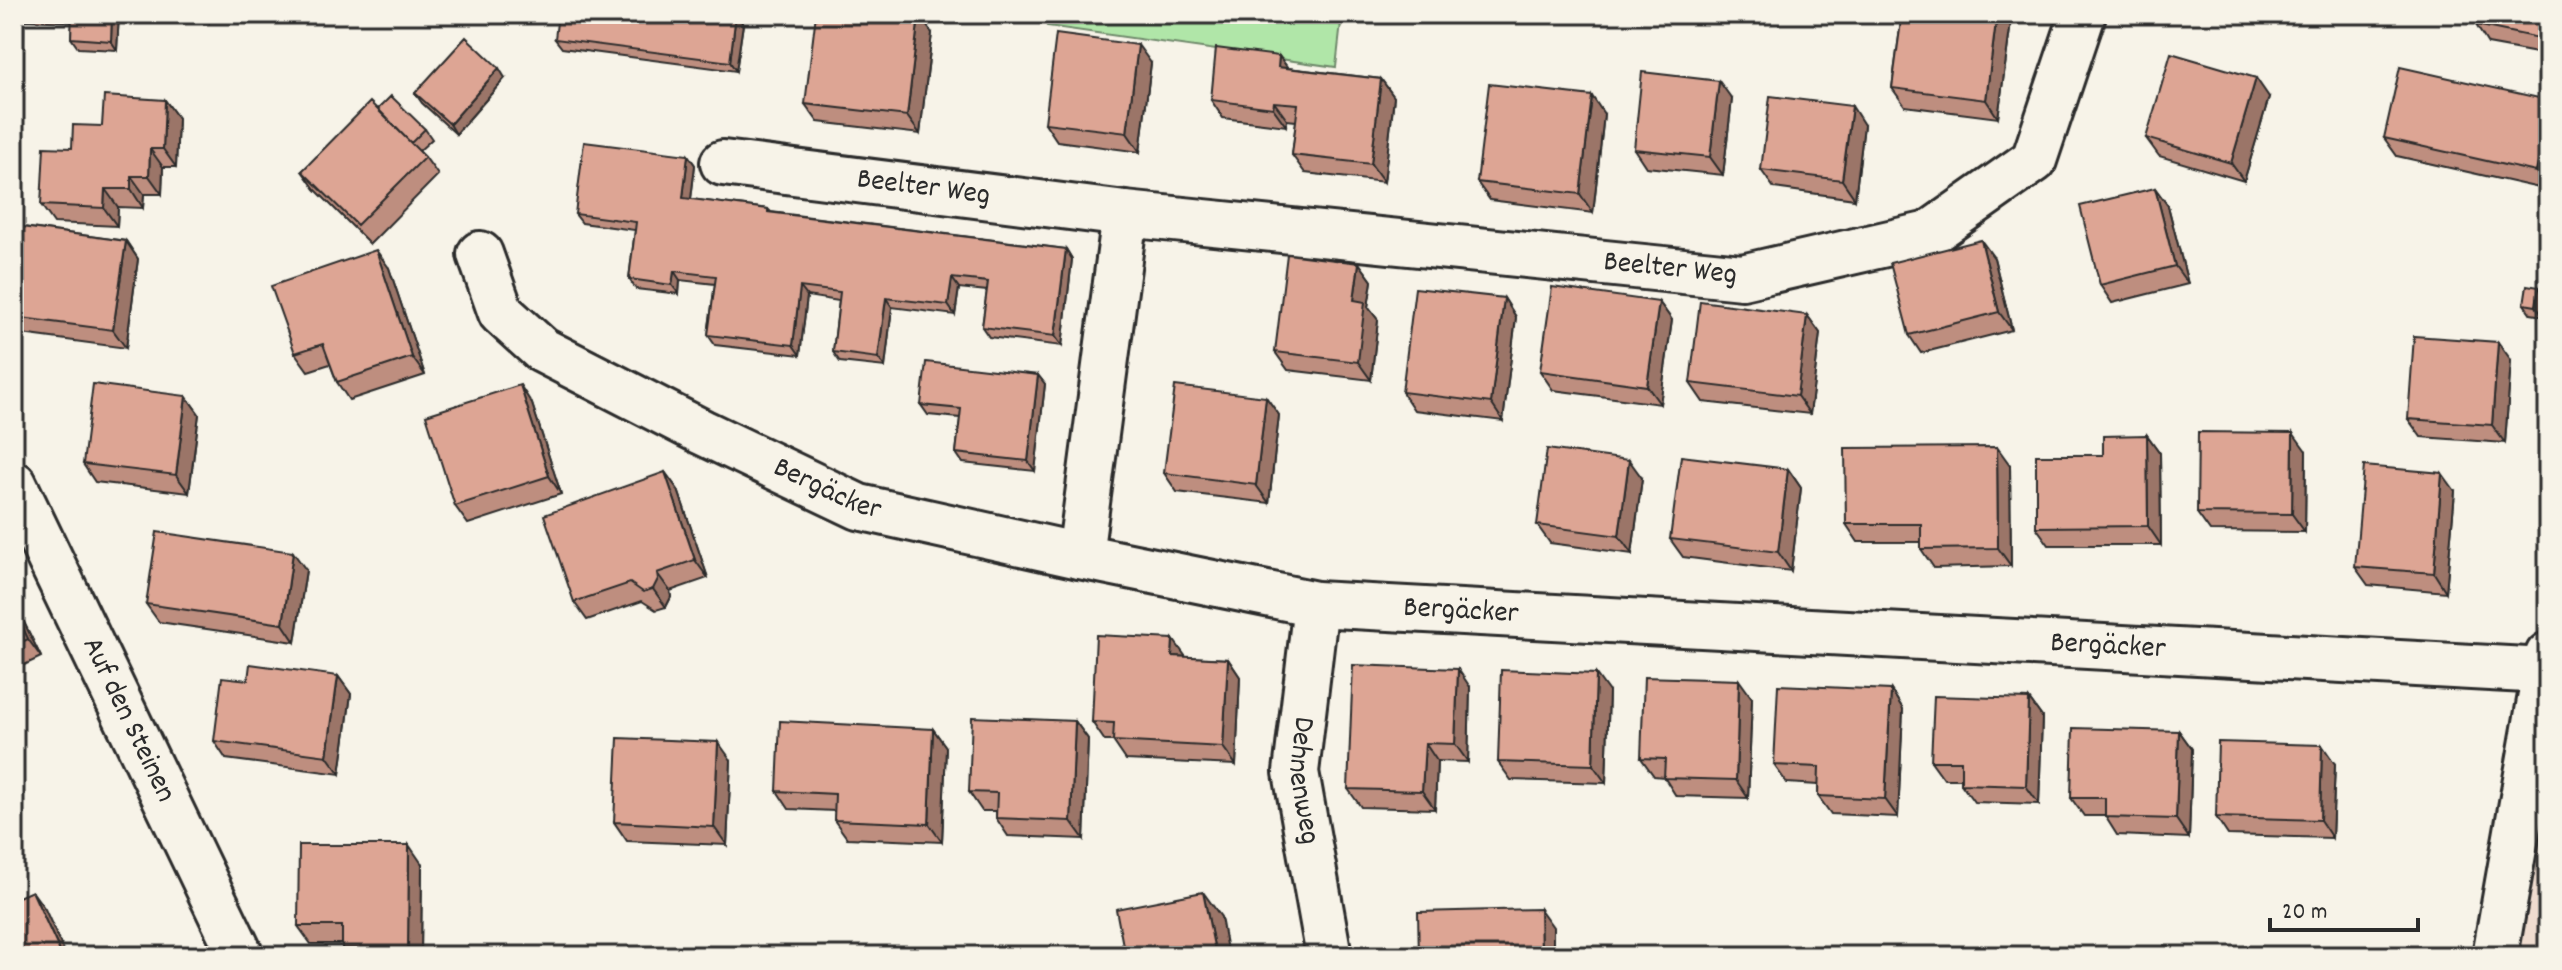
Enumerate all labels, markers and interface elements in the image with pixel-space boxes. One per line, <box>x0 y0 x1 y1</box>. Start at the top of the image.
street label: Beelter Weg <box>854 159 992 218</box>
street label: Beelter Weg <box>1601 241 1739 298</box>
street label: Bergäcker <box>766 447 885 533</box>
street label: Bergäcker <box>1402 587 1520 637</box>
street label: Bergäcker <box>2049 623 2167 672</box>
street label: Auf den Steinen <box>69 630 186 810</box>
street label: Dehnenweg <box>1275 714 1330 848</box>
scale bar <box>2270 882 2418 932</box>
text: 20 m <box>2282 896 2328 930</box>

